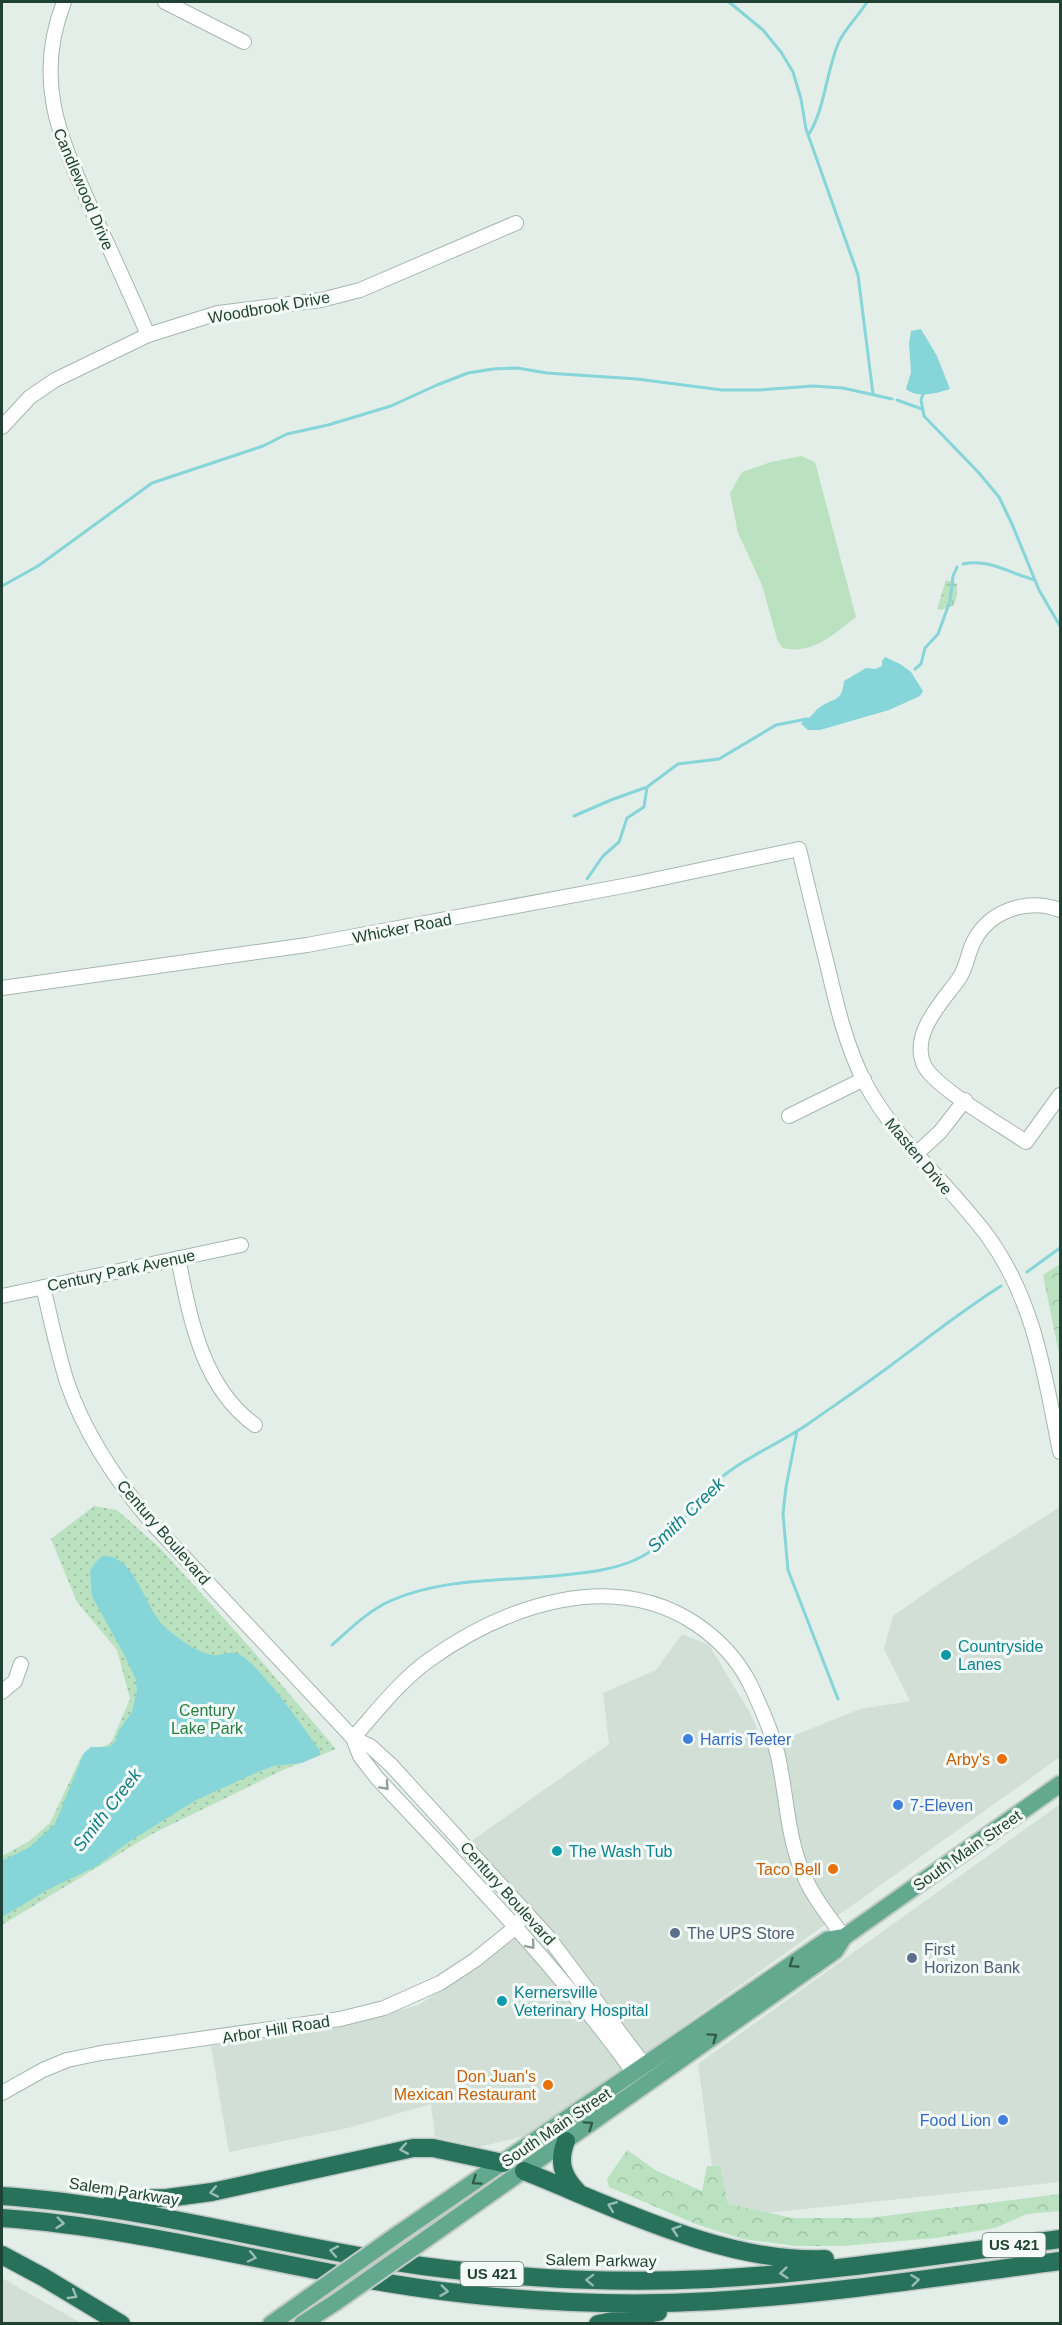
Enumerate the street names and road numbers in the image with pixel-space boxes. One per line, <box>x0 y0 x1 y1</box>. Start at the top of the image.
street label: Candlewood Drive <box>50 126 117 253</box>
street label: Woodbrook Drive <box>207 288 331 327</box>
street label: Whicker Road <box>351 911 453 946</box>
street label: Masten Drive <box>882 1115 955 1198</box>
street label: Century Park Avenue <box>46 1246 197 1294</box>
street label: Century Boulevard <box>114 1477 214 1588</box>
street label: South Main Street <box>910 1806 1025 1894</box>
street label: Century Boulevard <box>457 1838 558 1948</box>
street label: Arbor Hill Road <box>221 2013 331 2046</box>
street label: South Main Street <box>498 2084 615 2170</box>
street label: Salem Parkway <box>68 2174 180 2209</box>
road number: US 421 <box>982 2233 1046 2257</box>
street label: Salem Parkway <box>545 2251 657 2270</box>
road number: US 421 <box>460 2262 524 2286</box>

